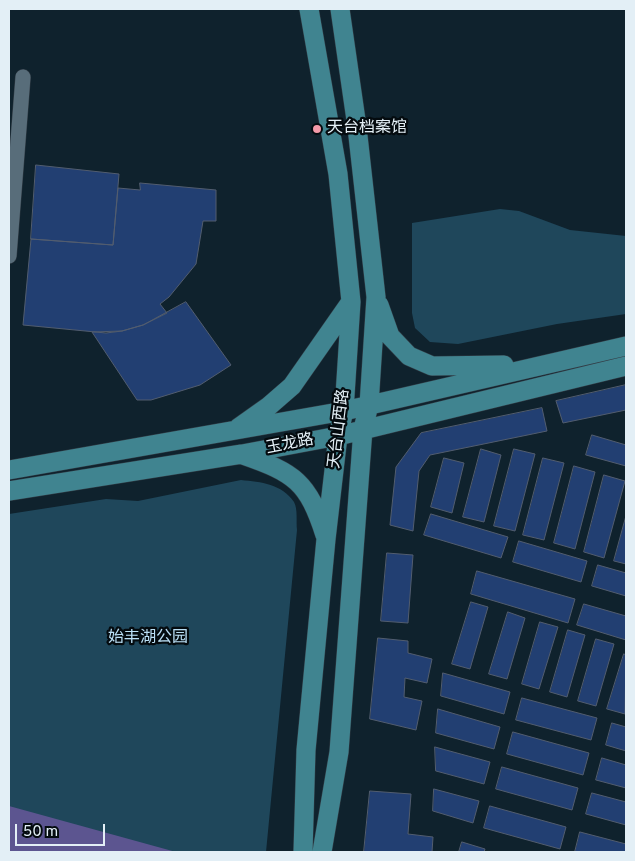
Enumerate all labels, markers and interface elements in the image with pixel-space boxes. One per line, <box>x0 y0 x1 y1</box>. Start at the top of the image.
place label: 天台档案馆 <box>327 119 407 139</box>
marker: 天台档案馆 <box>311 123 323 135</box>
street label: 天台山西路 <box>326 388 354 470</box>
street label: 玉龙路 <box>265 431 315 459</box>
park label: 始丰湖公园 <box>108 629 188 649</box>
scale bar <box>18 814 108 846</box>
text: 50 m <box>23 823 58 842</box>

